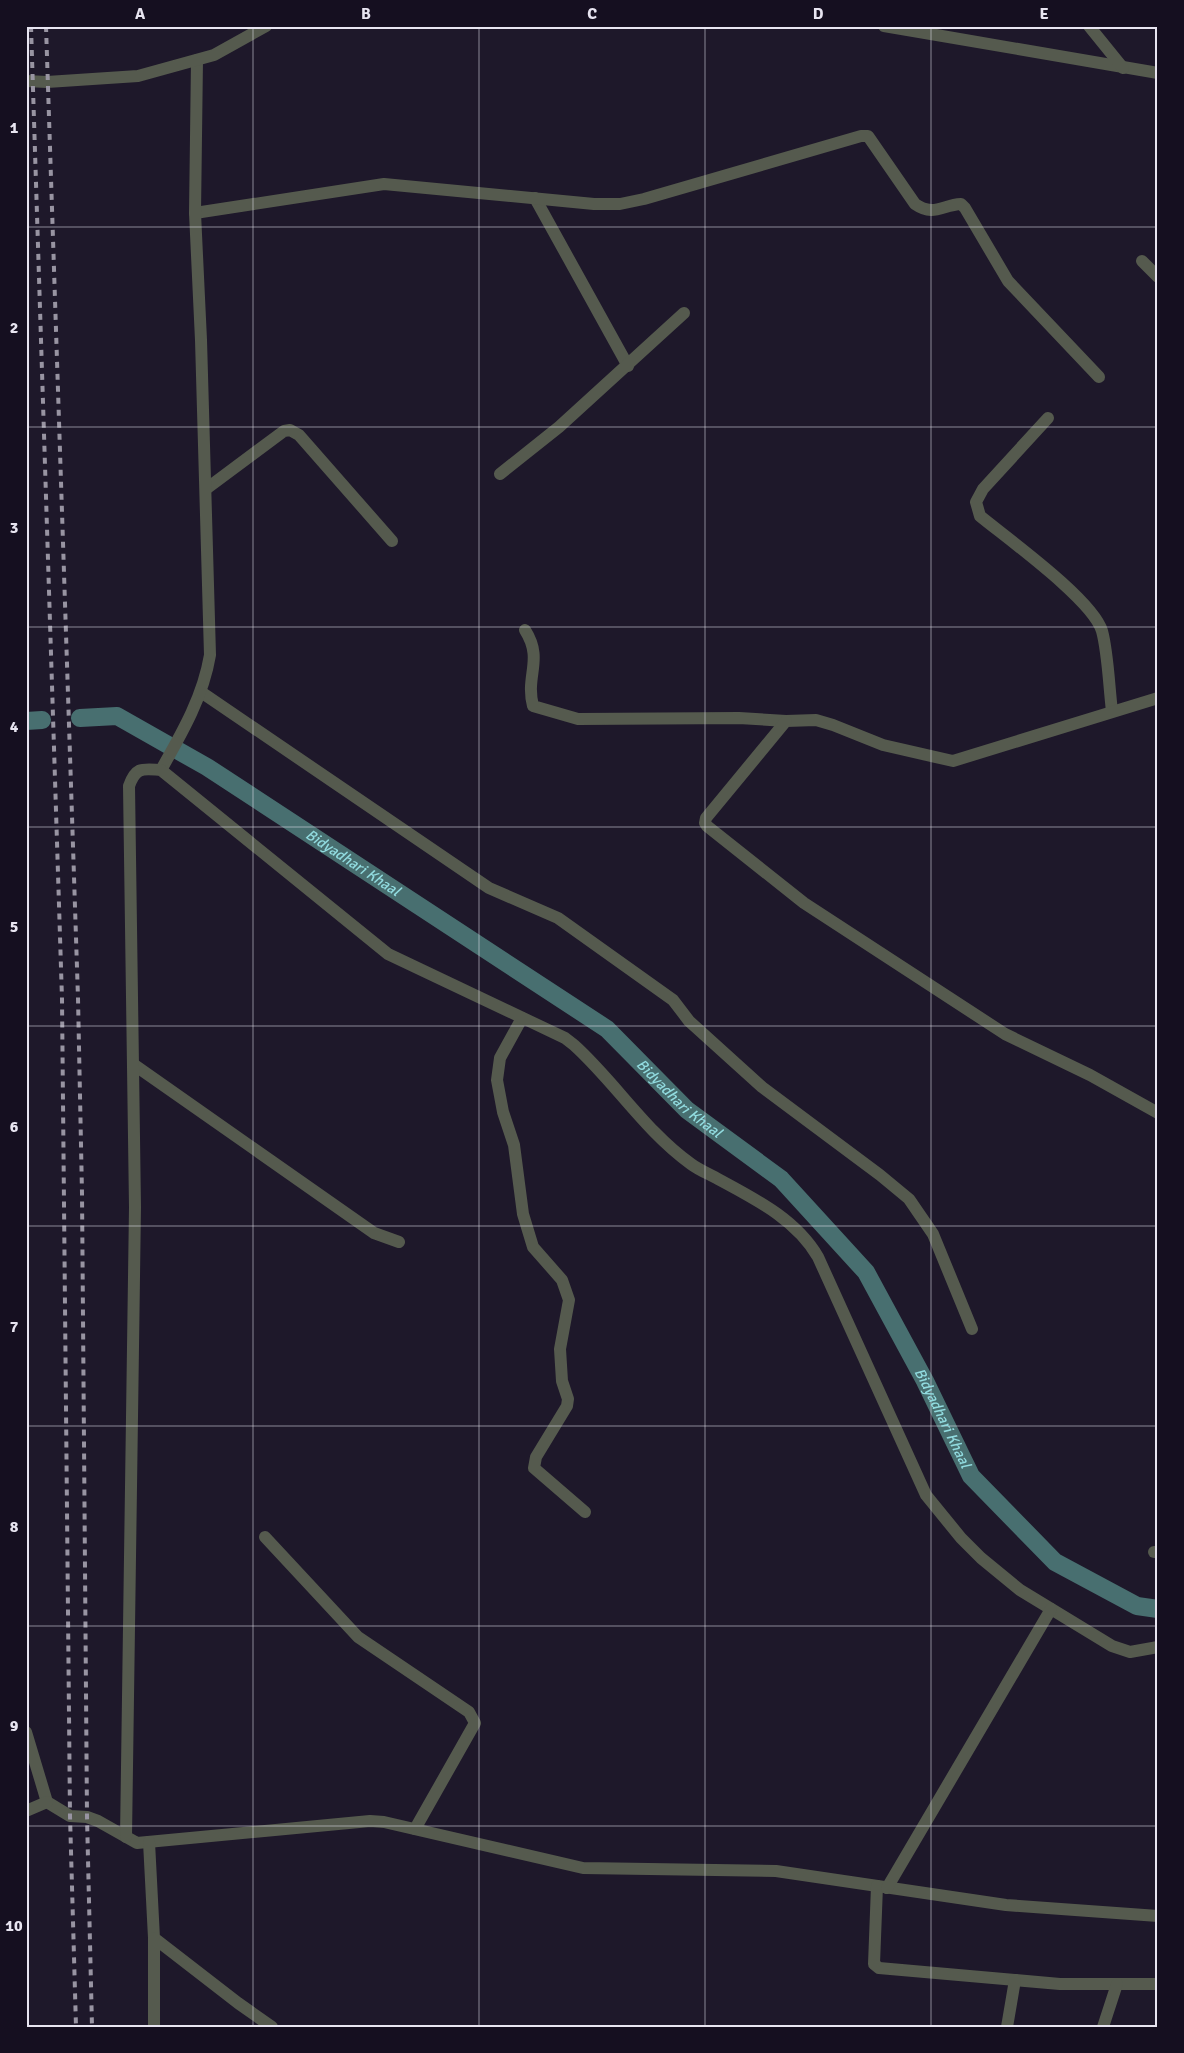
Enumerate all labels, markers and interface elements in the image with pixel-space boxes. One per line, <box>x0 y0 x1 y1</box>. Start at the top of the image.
text: A <box>135 4 146 24</box>
text: B <box>361 4 371 24</box>
text: C <box>587 4 597 24</box>
text: D <box>813 4 824 24</box>
text: E <box>1039 4 1049 24</box>
text: 1 <box>10 118 19 138</box>
text: 2 <box>10 318 18 338</box>
text: 3 <box>10 518 18 538</box>
text: 4 <box>10 717 19 737</box>
water label: Bidyadhari Khaal <box>302 825 405 901</box>
text: 5 <box>10 917 18 937</box>
water label: Bidyadhari Khaal <box>633 1055 727 1142</box>
text: 6 <box>10 1117 19 1137</box>
text: 7 <box>10 1317 19 1337</box>
water label: Bidyadhari Khaal <box>911 1365 975 1472</box>
text: 8 <box>10 1517 19 1537</box>
text: 9 <box>10 1716 19 1736</box>
text: 10 <box>5 1916 23 1936</box>

